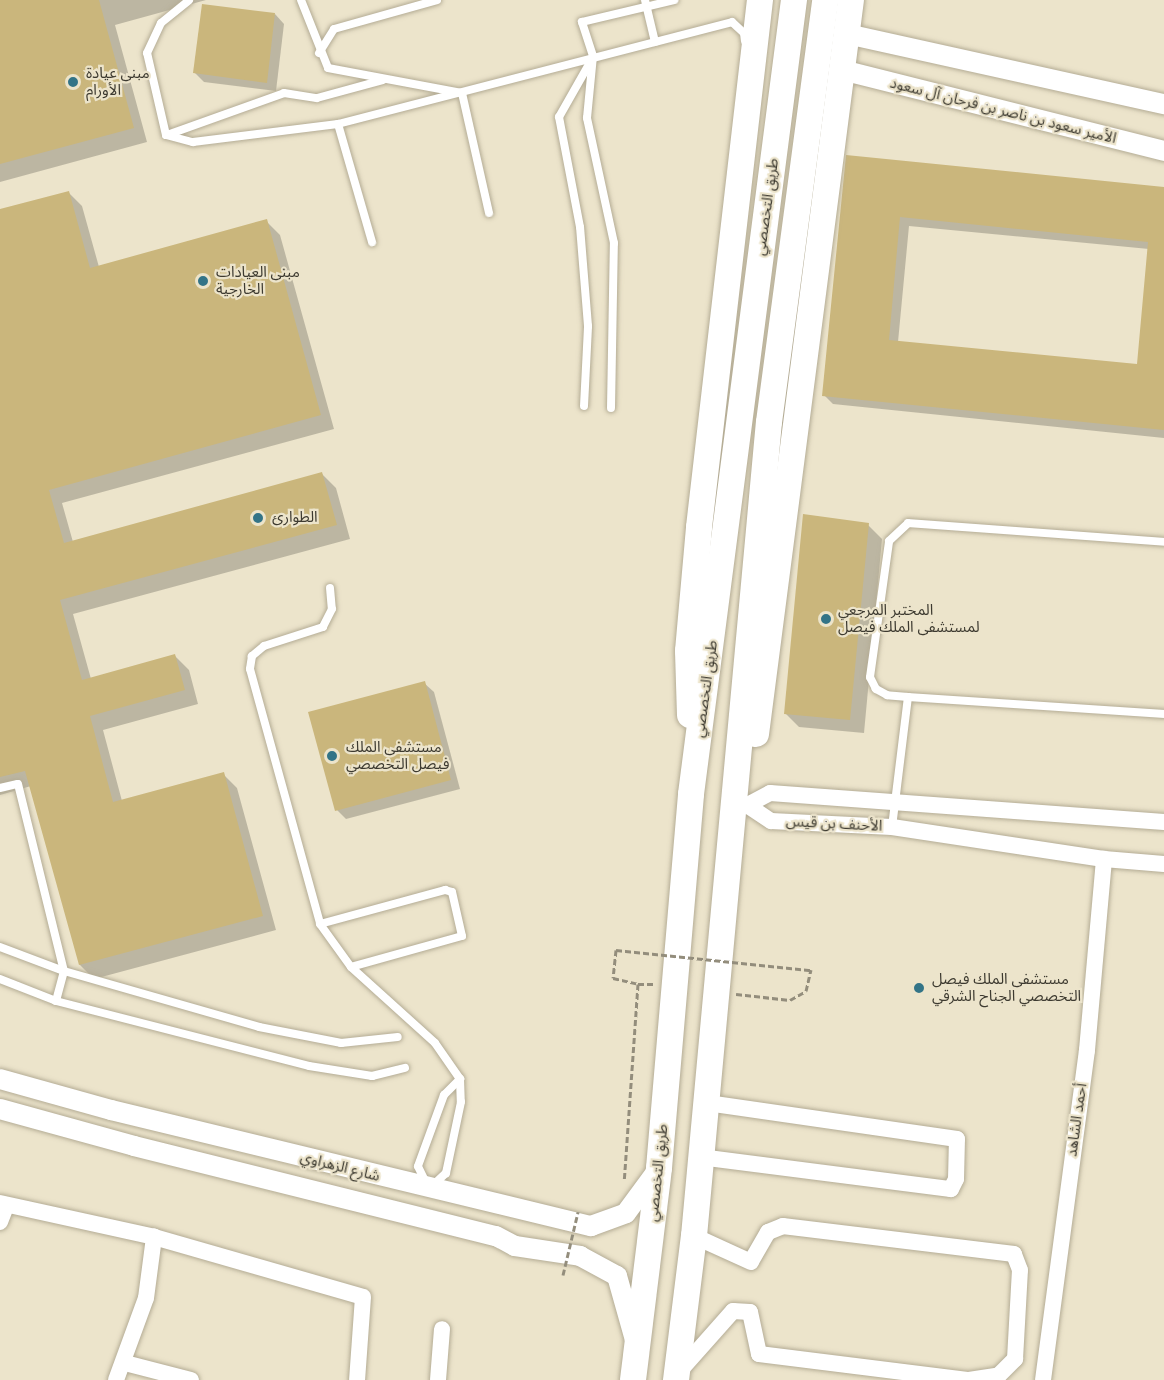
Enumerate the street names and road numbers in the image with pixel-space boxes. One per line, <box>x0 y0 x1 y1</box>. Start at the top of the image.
street label: الأمير سعود بن ناصر بن فرحان آل سعود <box>888 74 1118 148</box>
street label: طريق التخصصي <box>751 157 783 257</box>
street label: طريق التخصصي <box>690 639 722 739</box>
street label: الأحنف بن قيس <box>785 812 883 836</box>
street label: أحمد الشاهد <box>1063 1082 1091 1158</box>
street label: طريق التخصصي <box>644 1123 672 1223</box>
street label: شارع الزهراوي <box>298 1148 382 1186</box>

